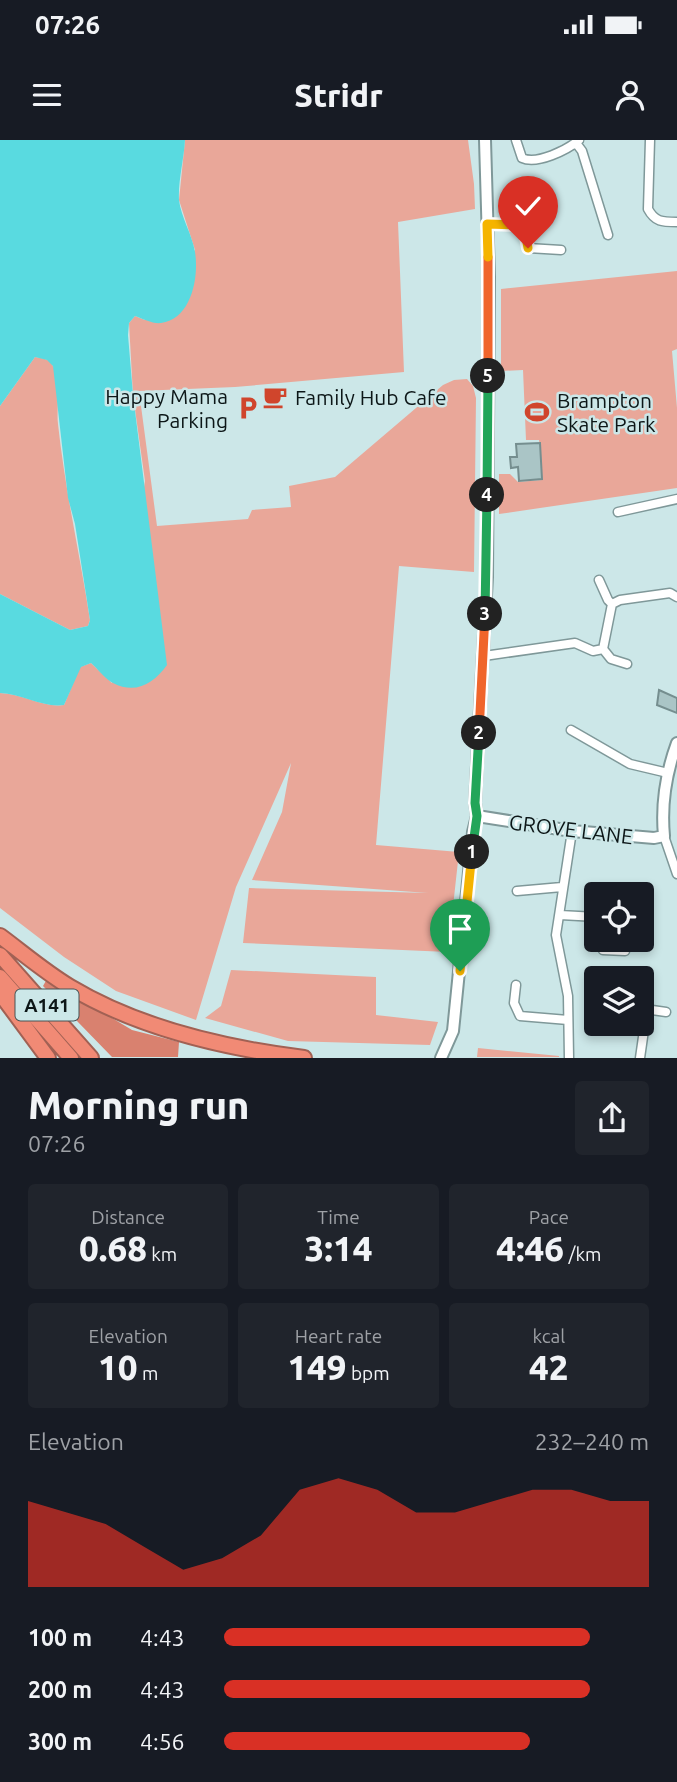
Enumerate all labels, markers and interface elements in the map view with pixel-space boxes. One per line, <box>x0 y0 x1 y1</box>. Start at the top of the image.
text: 07:26 <box>35 10 100 39</box>
icon: menu <box>28 76 66 114</box>
icon: person <box>611 76 649 114</box>
text: Stridr <box>294 77 383 113</box>
pin <box>498 176 558 248</box>
icon: check <box>509 187 547 225</box>
pin: 5 <box>470 358 505 394</box>
text: 5 <box>482 364 493 386</box>
cafe icon: Family Hub Cafe <box>261 383 289 411</box>
place label: Happy Mama Parking <box>105 384 228 432</box>
place label: Family Hub Cafe <box>295 385 447 409</box>
place label: Brampton Skate Park <box>557 388 656 436</box>
parking icon: Happy Mama Parking <box>234 394 262 422</box>
sports icon: Brampton Skate Park <box>523 398 551 426</box>
pin: 4 <box>470 478 504 512</box>
text: 4 <box>481 483 492 505</box>
pin: 3 <box>468 596 503 631</box>
text: 3 <box>479 602 490 624</box>
pin: 2 <box>462 716 496 750</box>
text: 2 <box>473 721 484 743</box>
street label: GROVE LANE <box>508 809 634 849</box>
pin: 1 <box>454 834 490 870</box>
text: 1 <box>466 840 477 862</box>
map controls <box>584 882 654 1036</box>
button: locate <box>584 882 654 952</box>
pin <box>430 899 490 971</box>
icon: arrive <box>441 910 479 948</box>
button: layers <box>584 966 654 1036</box>
road number: A141 <box>16 990 78 1020</box>
button: share <box>575 1081 649 1155</box>
text: Morning run <box>28 1084 249 1126</box>
text: 07:26 <box>28 1131 86 1156</box>
text: Distance <box>91 1206 165 1228</box>
text: Time <box>317 1206 360 1228</box>
text: Pace <box>529 1206 569 1228</box>
text: 0.68 <box>79 1228 147 1268</box>
text: 3:14 <box>305 1228 372 1268</box>
text: 4:46 <box>496 1228 564 1268</box>
text: km <box>147 1243 177 1265</box>
text: /km <box>564 1243 601 1265</box>
text: Elevation <box>89 1325 168 1347</box>
text: Heart rate <box>295 1325 382 1347</box>
text: kcal <box>532 1325 565 1347</box>
text: 10 <box>98 1347 138 1387</box>
text: 149 <box>287 1347 347 1387</box>
text: 42 <box>529 1347 569 1387</box>
text: m <box>138 1362 158 1384</box>
text: bpm <box>347 1362 390 1384</box>
text: Elevation <box>28 1429 124 1454</box>
text: 232–240 m <box>535 1429 649 1454</box>
text: 100 m <box>28 1625 92 1650</box>
text: 4:43 <box>140 1625 185 1650</box>
text: 200 m <box>28 1677 92 1702</box>
text: 4:43 <box>140 1677 185 1702</box>
text: 300 m <box>28 1729 92 1754</box>
text: 4:56 <box>140 1729 185 1754</box>

